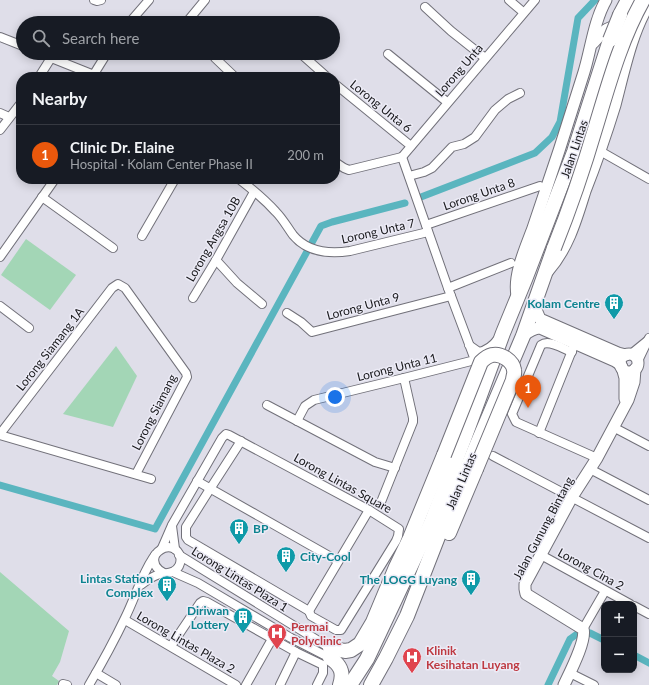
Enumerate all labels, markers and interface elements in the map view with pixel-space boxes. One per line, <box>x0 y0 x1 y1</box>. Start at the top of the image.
search box <box>16 16 340 60</box>
icon: search <box>30 27 52 49</box>
text: Search here <box>62 29 139 47</box>
street label: Lorong Unta <box>432 41 486 99</box>
street label: Lorong Unta 6 <box>347 77 415 135</box>
text: Nearby <box>32 88 87 109</box>
street label: Jalan Lintas <box>557 118 591 180</box>
text: Clinic Dr. Elaine <box>70 138 174 156</box>
text: 1 <box>41 147 49 163</box>
text: 200 m <box>287 147 324 163</box>
text: Hospital · Kolam Center Phase II <box>70 156 253 172</box>
street label: Lorong Unta 8 <box>441 175 517 213</box>
street label: Lorong Angsa 10B <box>183 193 244 284</box>
street label: Lorong Unta 7 <box>340 215 416 247</box>
street label: Lorong Unta 9 <box>325 289 401 323</box>
building icon: Kolam Centre <box>603 292 625 320</box>
place label: Kolam Centre <box>527 296 601 311</box>
street label: Lorong Siamang 1A <box>13 304 88 394</box>
street label: Lorong Unta 11 <box>355 350 439 384</box>
street label: Lorong Siamang <box>128 371 180 453</box>
pin: 1 <box>515 375 541 408</box>
your location <box>325 387 345 407</box>
street label: Lorong Lintas Square <box>291 450 395 516</box>
street label: Jalan Lintas <box>442 450 480 512</box>
street label: Jalan Gunung Bintang <box>510 474 576 582</box>
building icon: BP <box>228 517 250 545</box>
place label: BP <box>253 521 269 536</box>
street label: Lorong Lintas Plaza 1 <box>189 543 291 615</box>
building icon: City-Cool <box>275 545 297 573</box>
street label: Lorong Cina 2 <box>555 545 627 593</box>
place label: City-Cool <box>300 549 351 564</box>
building icon: The LOGG Luyang <box>460 568 482 596</box>
place label: Lintas Station Complex <box>80 571 154 600</box>
place label: The LOGG Luyang <box>360 572 458 587</box>
building icon: Lintas Station Complex <box>156 574 178 602</box>
map controls <box>601 601 637 673</box>
button: + <box>601 601 637 637</box>
place label: Diriwan Lottery <box>187 603 230 632</box>
building icon: Diriwan Lottery <box>232 606 254 634</box>
street label: Lorong Lintas Plaza 2 <box>134 608 238 676</box>
place label: Permai Polyclinic <box>291 619 342 648</box>
hospital icon: Permai Polyclinic <box>266 622 288 650</box>
button: − <box>601 637 637 673</box>
place label: Klinik Kesihatan Luyang <box>426 643 520 672</box>
hospital icon: Klinik Kesihatan Luyang <box>401 646 423 674</box>

